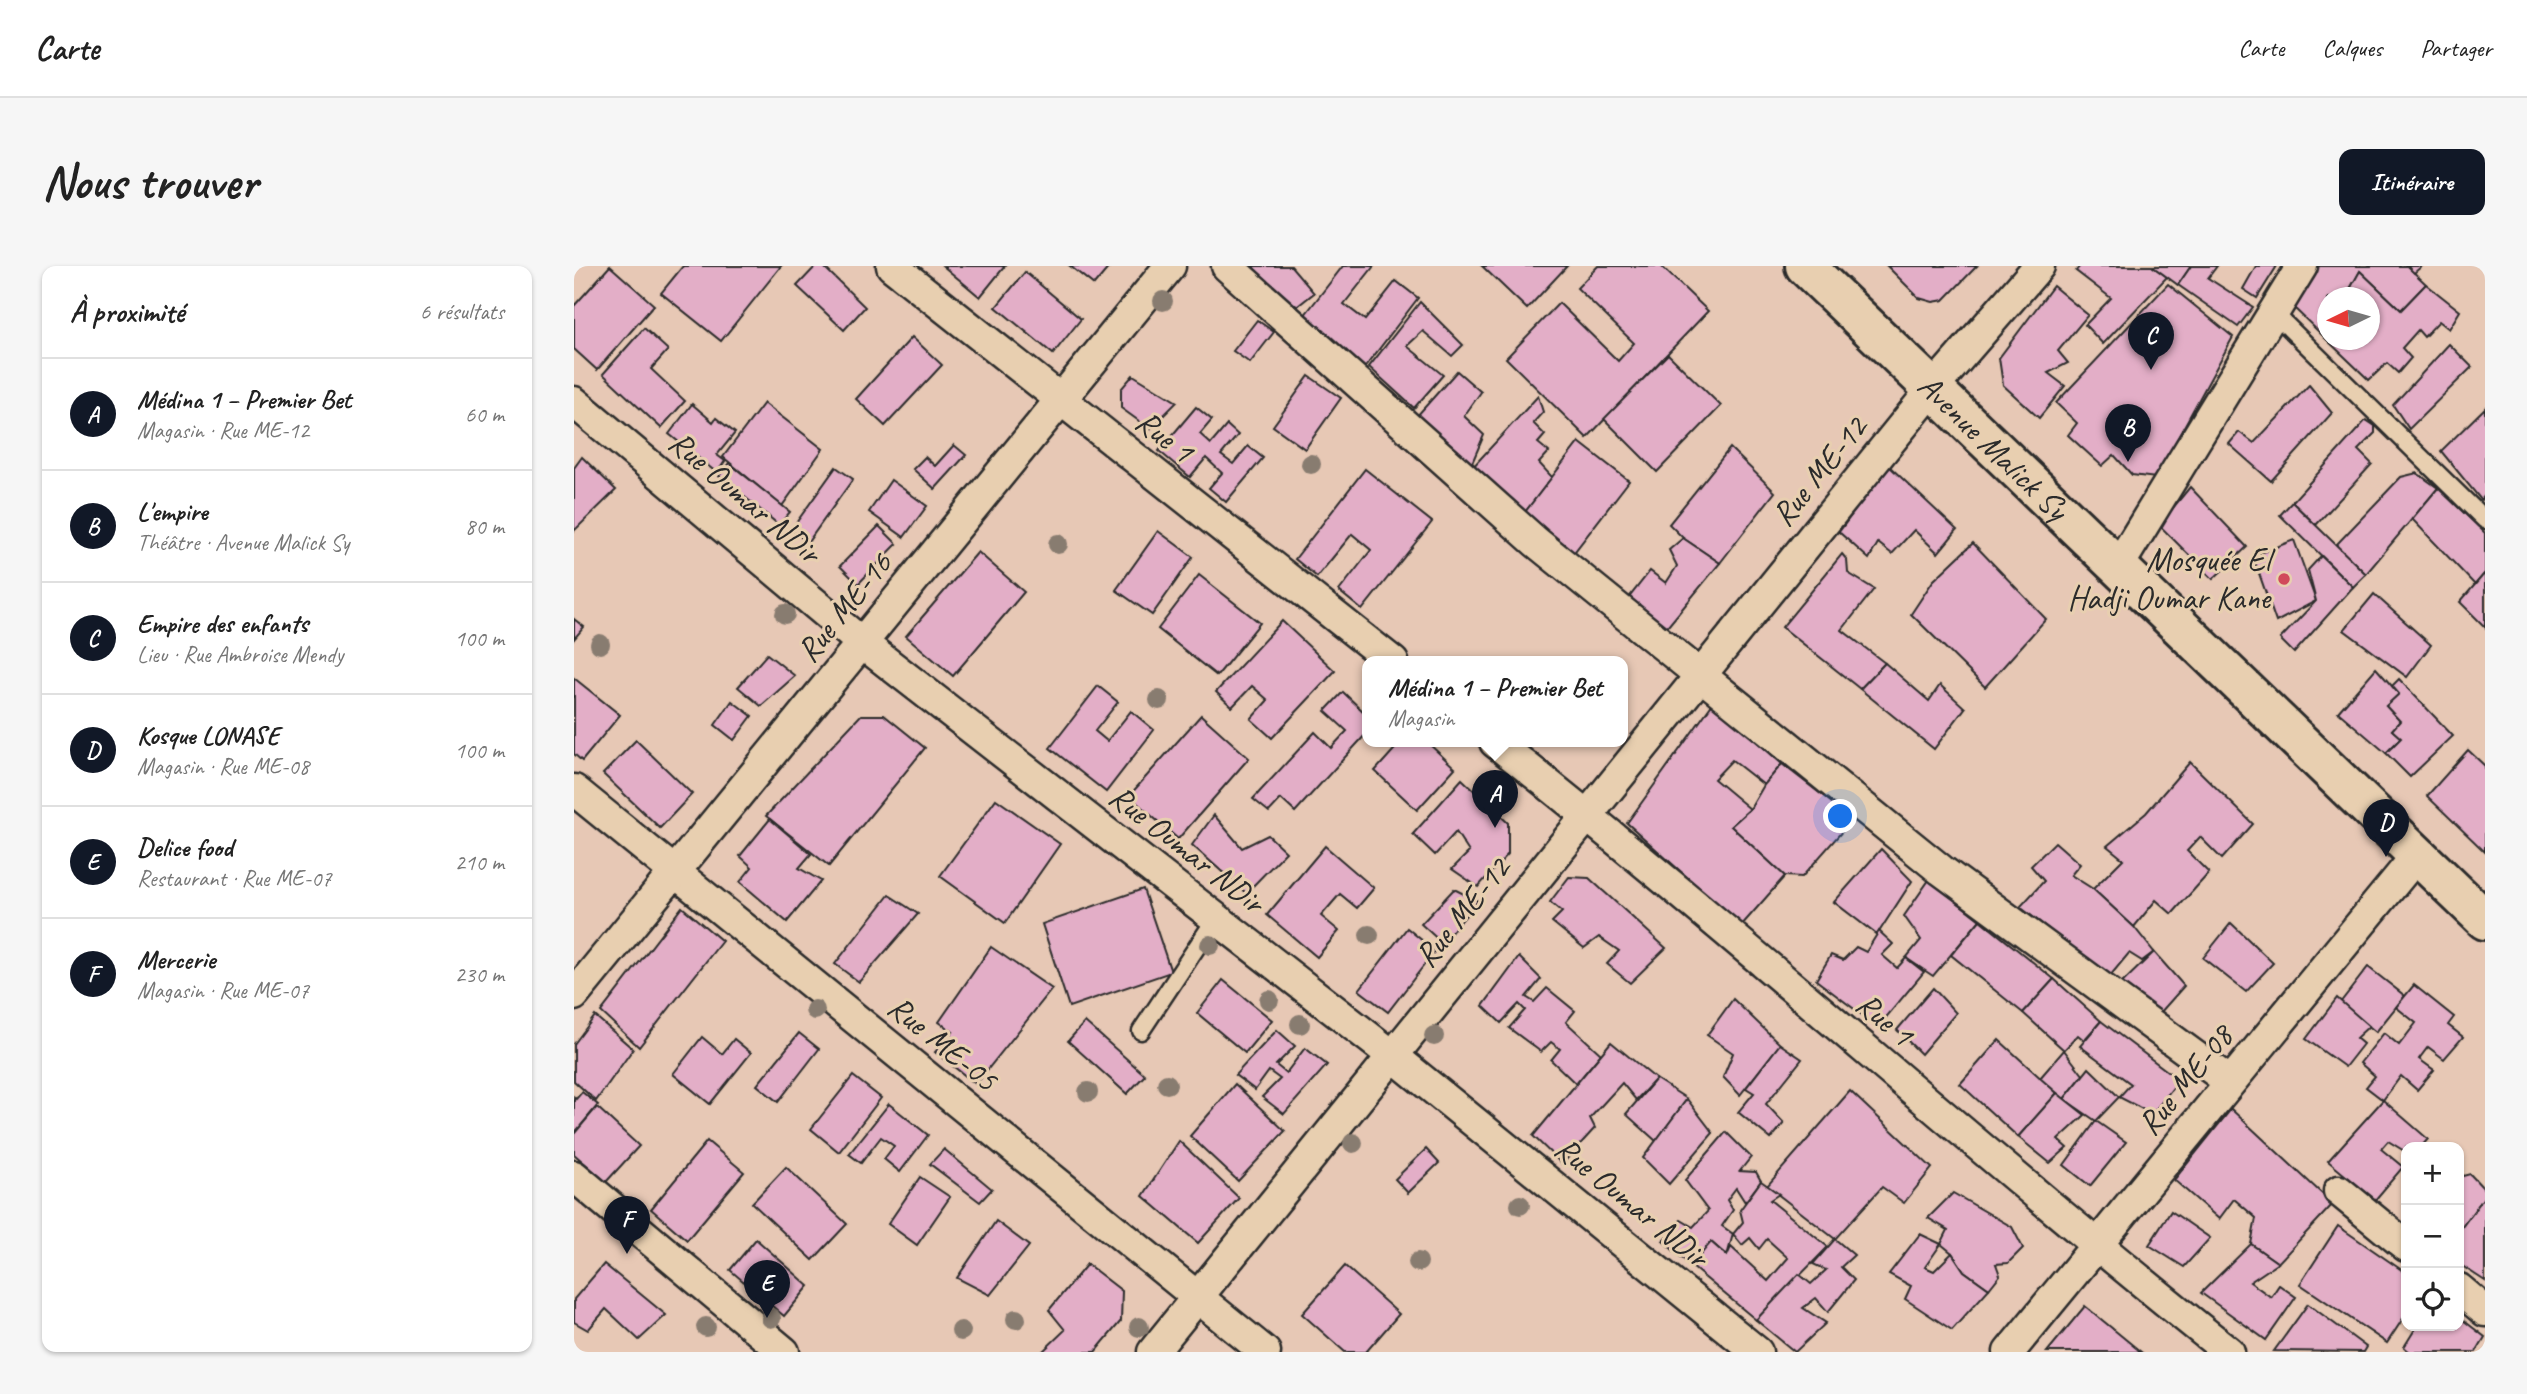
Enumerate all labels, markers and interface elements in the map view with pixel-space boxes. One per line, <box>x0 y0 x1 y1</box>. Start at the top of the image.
text: Carte <box>35 27 99 69</box>
text: Carte <box>2238 33 2284 63</box>
text: Calques <box>2322 33 2382 63</box>
text: Partager <box>2420 33 2492 63</box>
button: Itinéraire <box>2339 149 2485 215</box>
text: Nous trouver <box>42 151 257 213</box>
north arrow <box>2317 287 2380 350</box>
text: À proximité <box>70 293 184 331</box>
text: 6 résultats <box>420 297 504 326</box>
pin: C <box>2128 312 2174 370</box>
street label: Avenue Malick Sy <box>1909 365 2079 531</box>
text: Médina 1 – Premier Bet <box>137 383 351 416</box>
text: A <box>87 400 99 429</box>
text: 60 m <box>465 400 504 429</box>
street label: Rue 1 <box>1127 400 1204 473</box>
pin: B <box>2105 404 2151 462</box>
street label: Rue ME-12 <box>1762 405 1878 534</box>
text: Magasin · Rue ME-12 <box>137 416 309 445</box>
street label: Rue Oumar NDir <box>660 421 832 575</box>
text: L'empire <box>137 495 208 528</box>
text: B <box>87 512 99 541</box>
text: 80 m <box>465 512 504 541</box>
text: Théâtre · Avenue Malick Sy <box>137 528 349 557</box>
place label: Mosquée El Hadji Oumar Kane <box>2068 539 2275 619</box>
street label: Rue ME-16 <box>787 543 902 670</box>
marker: Mosquée El Hadji Oumar Kane <box>2276 571 2292 587</box>
text: Empire des enfants <box>137 607 308 640</box>
text: C <box>88 624 98 653</box>
text: 100 m <box>455 624 504 653</box>
text: Lieu · Rue Ambroise Mendy <box>137 640 343 669</box>
popup <box>1362 656 1628 747</box>
text: Médina 1 – Premier Bet <box>1388 671 1602 704</box>
text: Magasin <box>1388 704 1454 733</box>
text: Kosque LONASE <box>137 719 279 752</box>
text: D <box>86 736 100 765</box>
text: 100 m <box>455 736 504 765</box>
text: Magasin · Rue ME-08 <box>137 752 309 781</box>
pin: A <box>1472 770 1518 828</box>
street label: Rue Oumar NDir <box>1101 775 1276 925</box>
your location <box>1823 799 1857 833</box>
pin: D <box>2363 799 2409 857</box>
text: Delice food <box>137 831 233 864</box>
street label: Rue ME-12 <box>1405 846 1521 975</box>
text: E <box>87 848 99 877</box>
text: 210 m <box>455 848 504 877</box>
text: Restaurant · Rue ME-07 <box>137 864 332 893</box>
text: Mercerie <box>137 943 215 976</box>
text: F <box>88 960 98 989</box>
text: 230 m <box>455 960 504 989</box>
text: Magasin · Rue ME-07 <box>137 976 309 1005</box>
street label: Rue 1 <box>1848 983 1924 1057</box>
street label: Rue ME-05 <box>880 986 1008 1101</box>
street label: Rue ME-08 <box>2128 1014 2244 1143</box>
street label: Rue Oumar NDir <box>1547 1127 1720 1279</box>
map controls <box>2401 1142 2464 1331</box>
button: + <box>2401 1142 2464 1205</box>
pin: F <box>604 1196 650 1254</box>
button: − <box>2401 1205 2464 1268</box>
pin: E <box>744 1260 790 1318</box>
button: locate <box>2401 1268 2464 1331</box>

